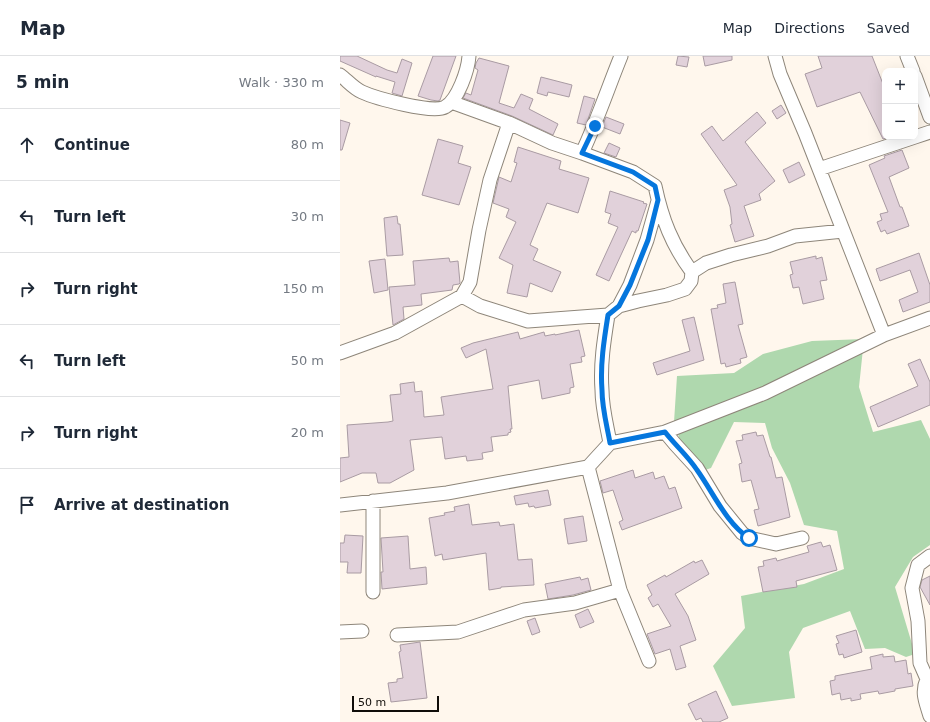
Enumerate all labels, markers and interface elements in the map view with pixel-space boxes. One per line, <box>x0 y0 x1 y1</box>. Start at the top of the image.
text: Map <box>20 17 65 39</box>
text: Map <box>723 20 752 36</box>
text: Directions <box>774 20 845 36</box>
text: Saved <box>867 20 910 36</box>
map controls <box>882 68 918 140</box>
button: + <box>882 68 918 104</box>
text: 5 min <box>16 72 69 92</box>
text: Walk · 330 m <box>239 75 324 90</box>
button: − <box>882 104 918 140</box>
route end <box>586 117 604 135</box>
icon: ahead <box>16 134 38 156</box>
text: Continue <box>54 136 130 154</box>
text: 80 m <box>291 137 324 152</box>
icon: left <box>16 206 38 228</box>
text: Turn left <box>54 208 126 226</box>
text: 30 m <box>291 209 324 224</box>
icon: right <box>16 278 38 300</box>
text: Turn right <box>54 280 138 298</box>
text: 150 m <box>282 281 324 296</box>
icon: left <box>16 350 38 372</box>
text: Turn left <box>54 352 126 370</box>
text: 50 m <box>291 353 324 368</box>
icon: right <box>16 422 38 444</box>
text: Turn right <box>54 424 138 442</box>
text: 20 m <box>291 425 324 440</box>
icon: arrive <box>16 494 38 516</box>
text: Arrive at destination <box>54 496 229 514</box>
route start <box>740 529 758 547</box>
scale bar <box>352 694 439 713</box>
text: 50 m <box>358 696 386 709</box>

